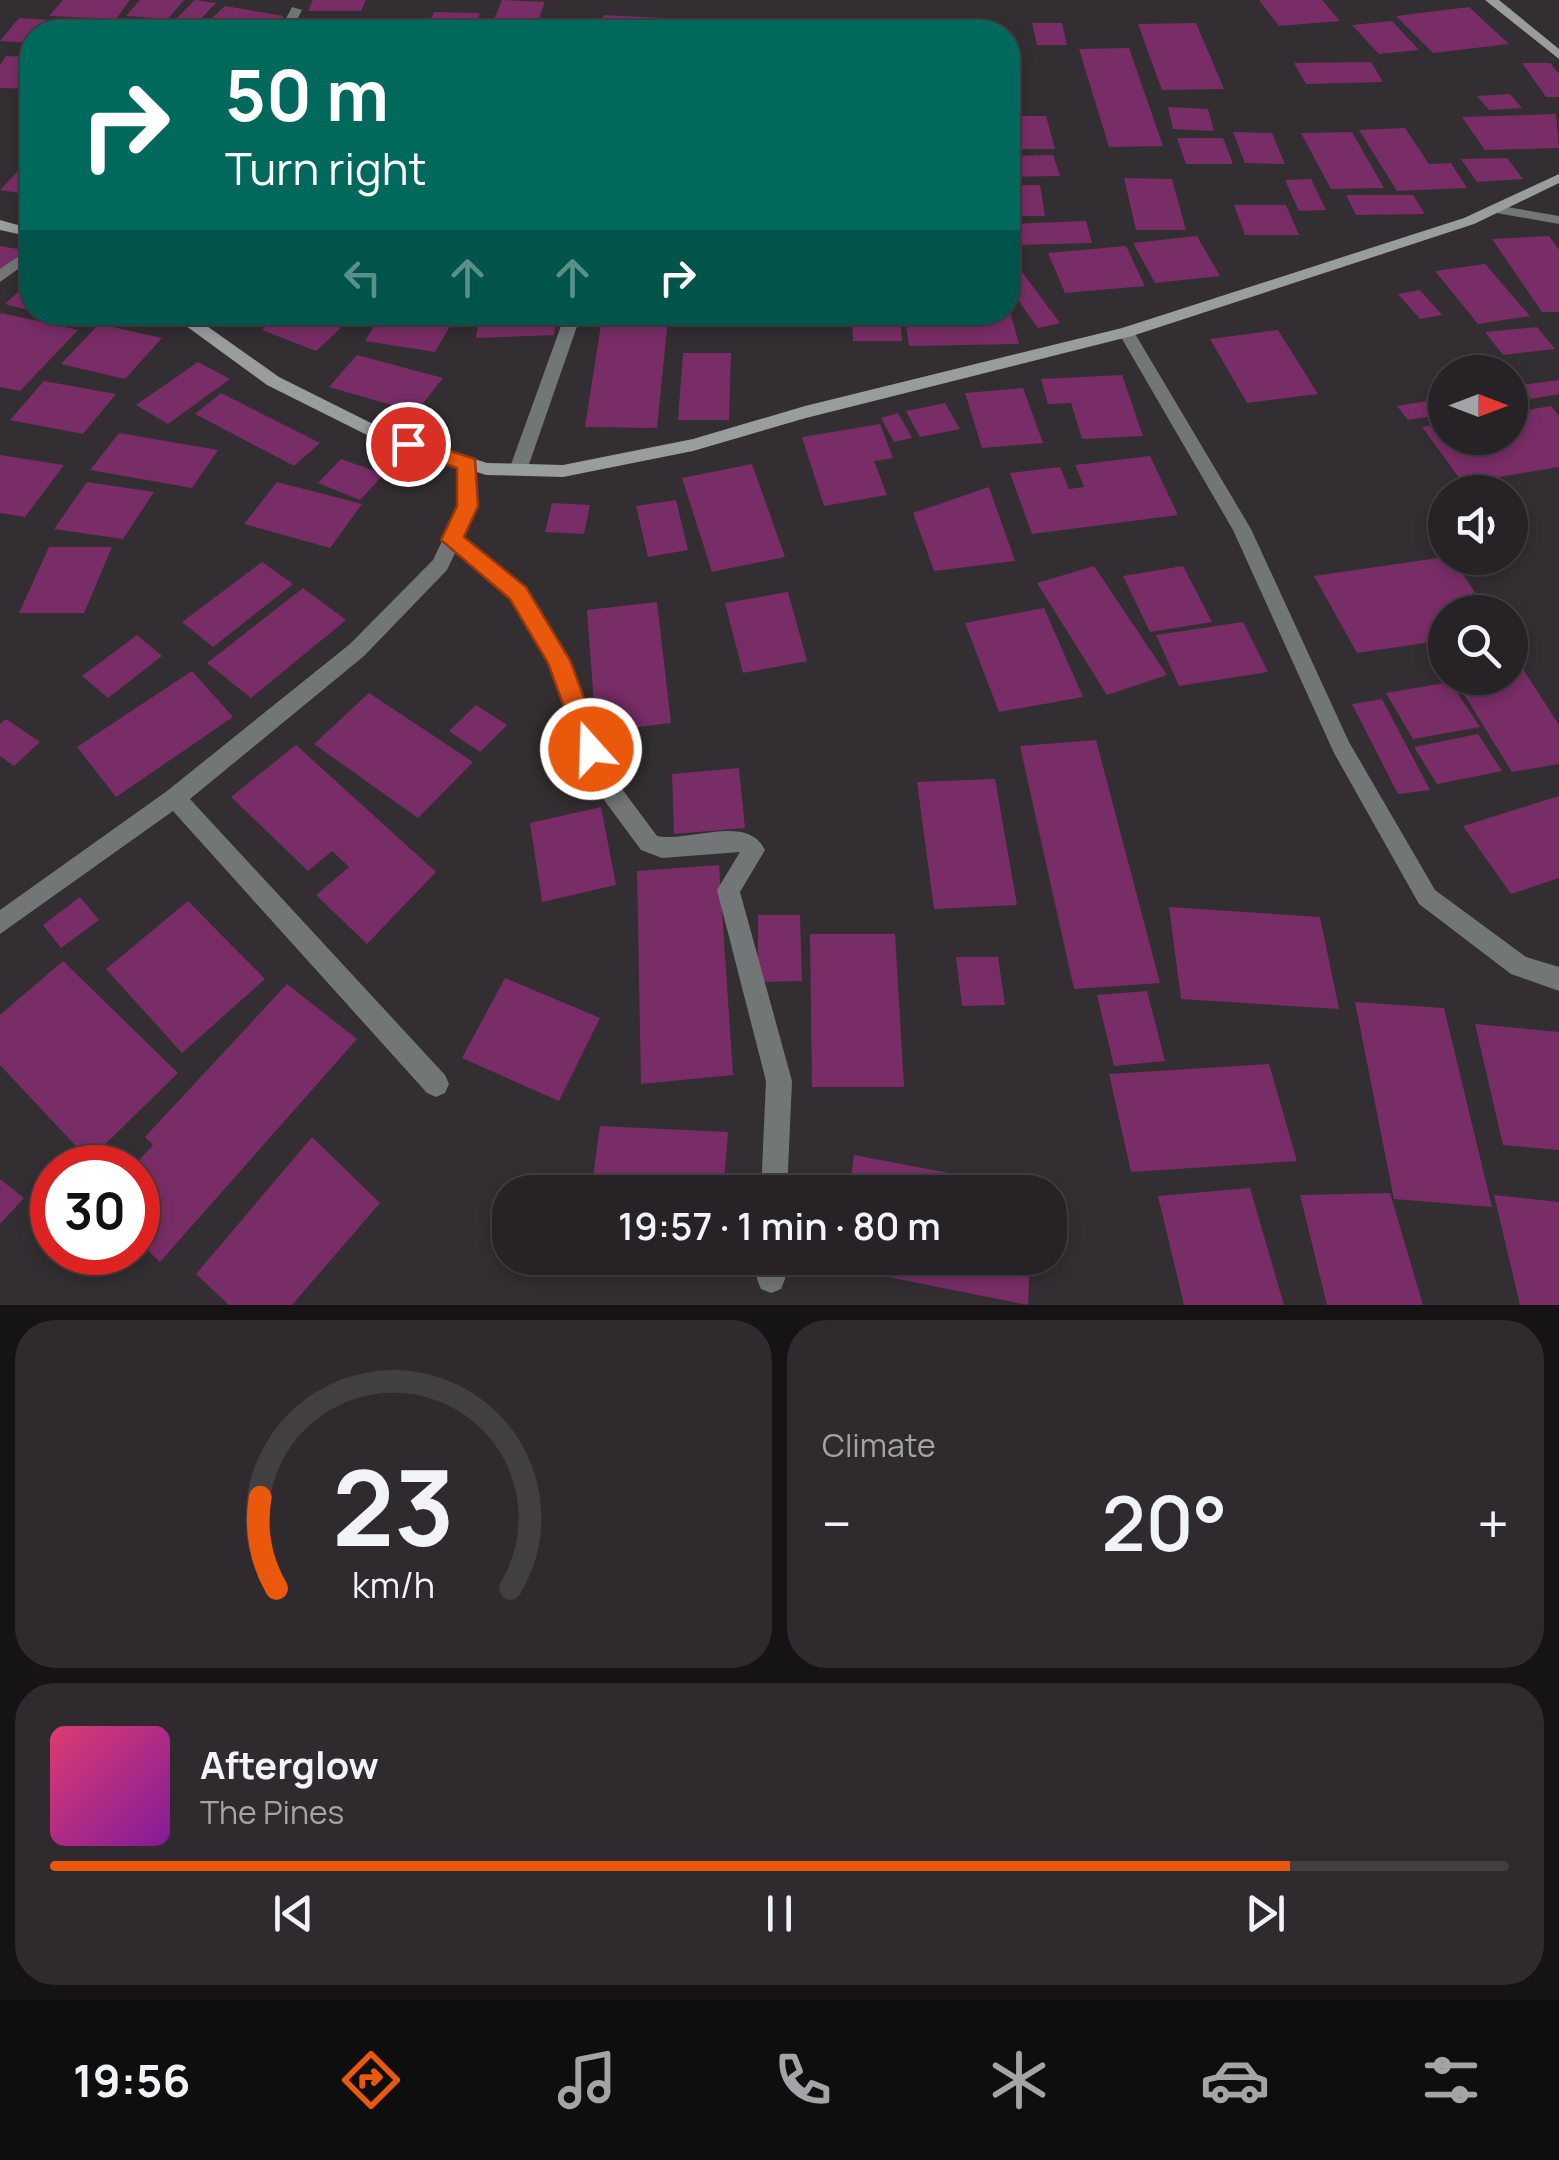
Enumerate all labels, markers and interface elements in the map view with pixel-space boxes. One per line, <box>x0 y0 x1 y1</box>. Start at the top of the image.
text: 50 m <box>225 46 389 142</box>
icon: right <box>60 60 190 190</box>
text: Turn right <box>225 137 426 199</box>
icon: left <box>335 250 390 305</box>
icon: ahead <box>440 250 495 305</box>
icon: ahead <box>545 250 600 305</box>
icon: right <box>650 250 705 305</box>
north arrow <box>1428 355 1528 455</box>
map controls <box>1428 355 1528 695</box>
pin <box>366 402 451 487</box>
icon: arrive <box>381 417 436 472</box>
button: sound <box>1428 475 1528 575</box>
button: search <box>1428 595 1528 695</box>
position arrow <box>539 697 643 801</box>
speed limit sign: 30 <box>30 1145 160 1275</box>
text: 19:57 · 1 min · 80 m <box>618 1199 941 1251</box>
text: Climate <box>822 1423 936 1467</box>
text: 23 <box>332 1435 455 1577</box>
text: 20° <box>1102 1471 1227 1574</box>
text: − <box>822 1485 852 1561</box>
text: + <box>1477 1485 1509 1561</box>
text: km/h <box>352 1560 435 1609</box>
text: Afterglow <box>200 1738 379 1790</box>
text: The Pines <box>200 1790 344 1834</box>
icon: previous <box>266 1886 321 1941</box>
icon: pause <box>752 1886 807 1941</box>
icon: next <box>1238 1886 1293 1941</box>
icon: directions <box>336 2045 406 2115</box>
icon: music <box>552 2045 622 2115</box>
icon: phone <box>768 2045 838 2115</box>
icon: climate <box>984 2045 1054 2115</box>
icon: car <box>1200 2045 1270 2115</box>
icon: filters <box>1416 2045 1486 2115</box>
text: 19:56 <box>73 2049 190 2111</box>

